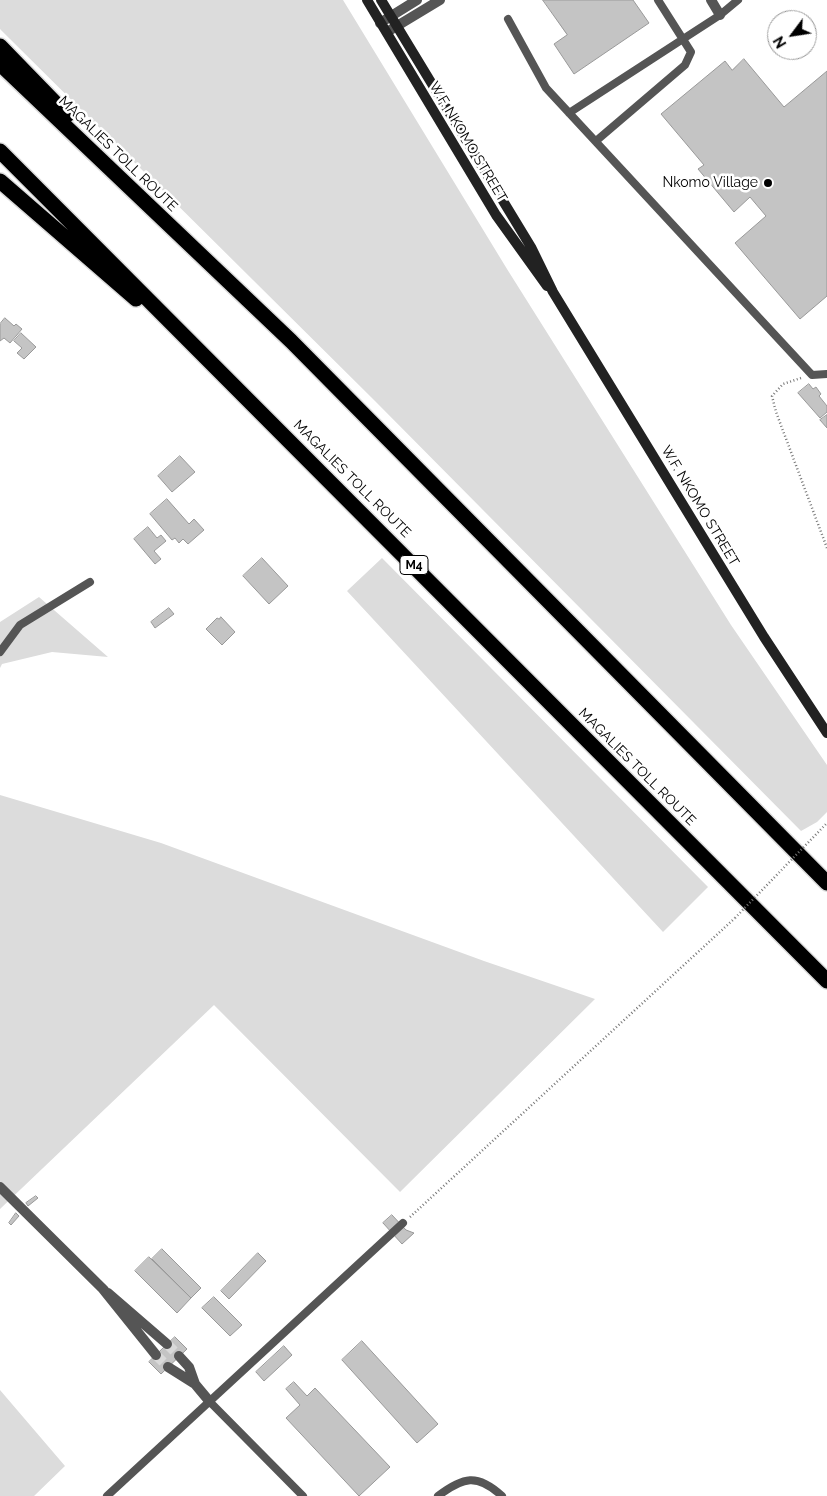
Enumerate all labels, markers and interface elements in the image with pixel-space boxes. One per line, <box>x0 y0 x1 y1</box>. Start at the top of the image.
north arrow <box>767 10 817 60</box>
text: N <box>770 34 790 51</box>
street label: W.F. NKOMO STREET <box>425 79 511 205</box>
street label: MAGALIES TOLL ROUTE <box>55 93 181 215</box>
place label: Nkomo Village <box>662 175 758 191</box>
marker: Nkomo Village <box>762 177 774 189</box>
street label: MAGALIES TOLL ROUTE <box>290 417 414 541</box>
street label: W.F. NKOMO STREET <box>657 443 743 569</box>
road number: M4 <box>400 556 428 574</box>
street label: MAGALIES TOLL ROUTE <box>575 705 699 829</box>

